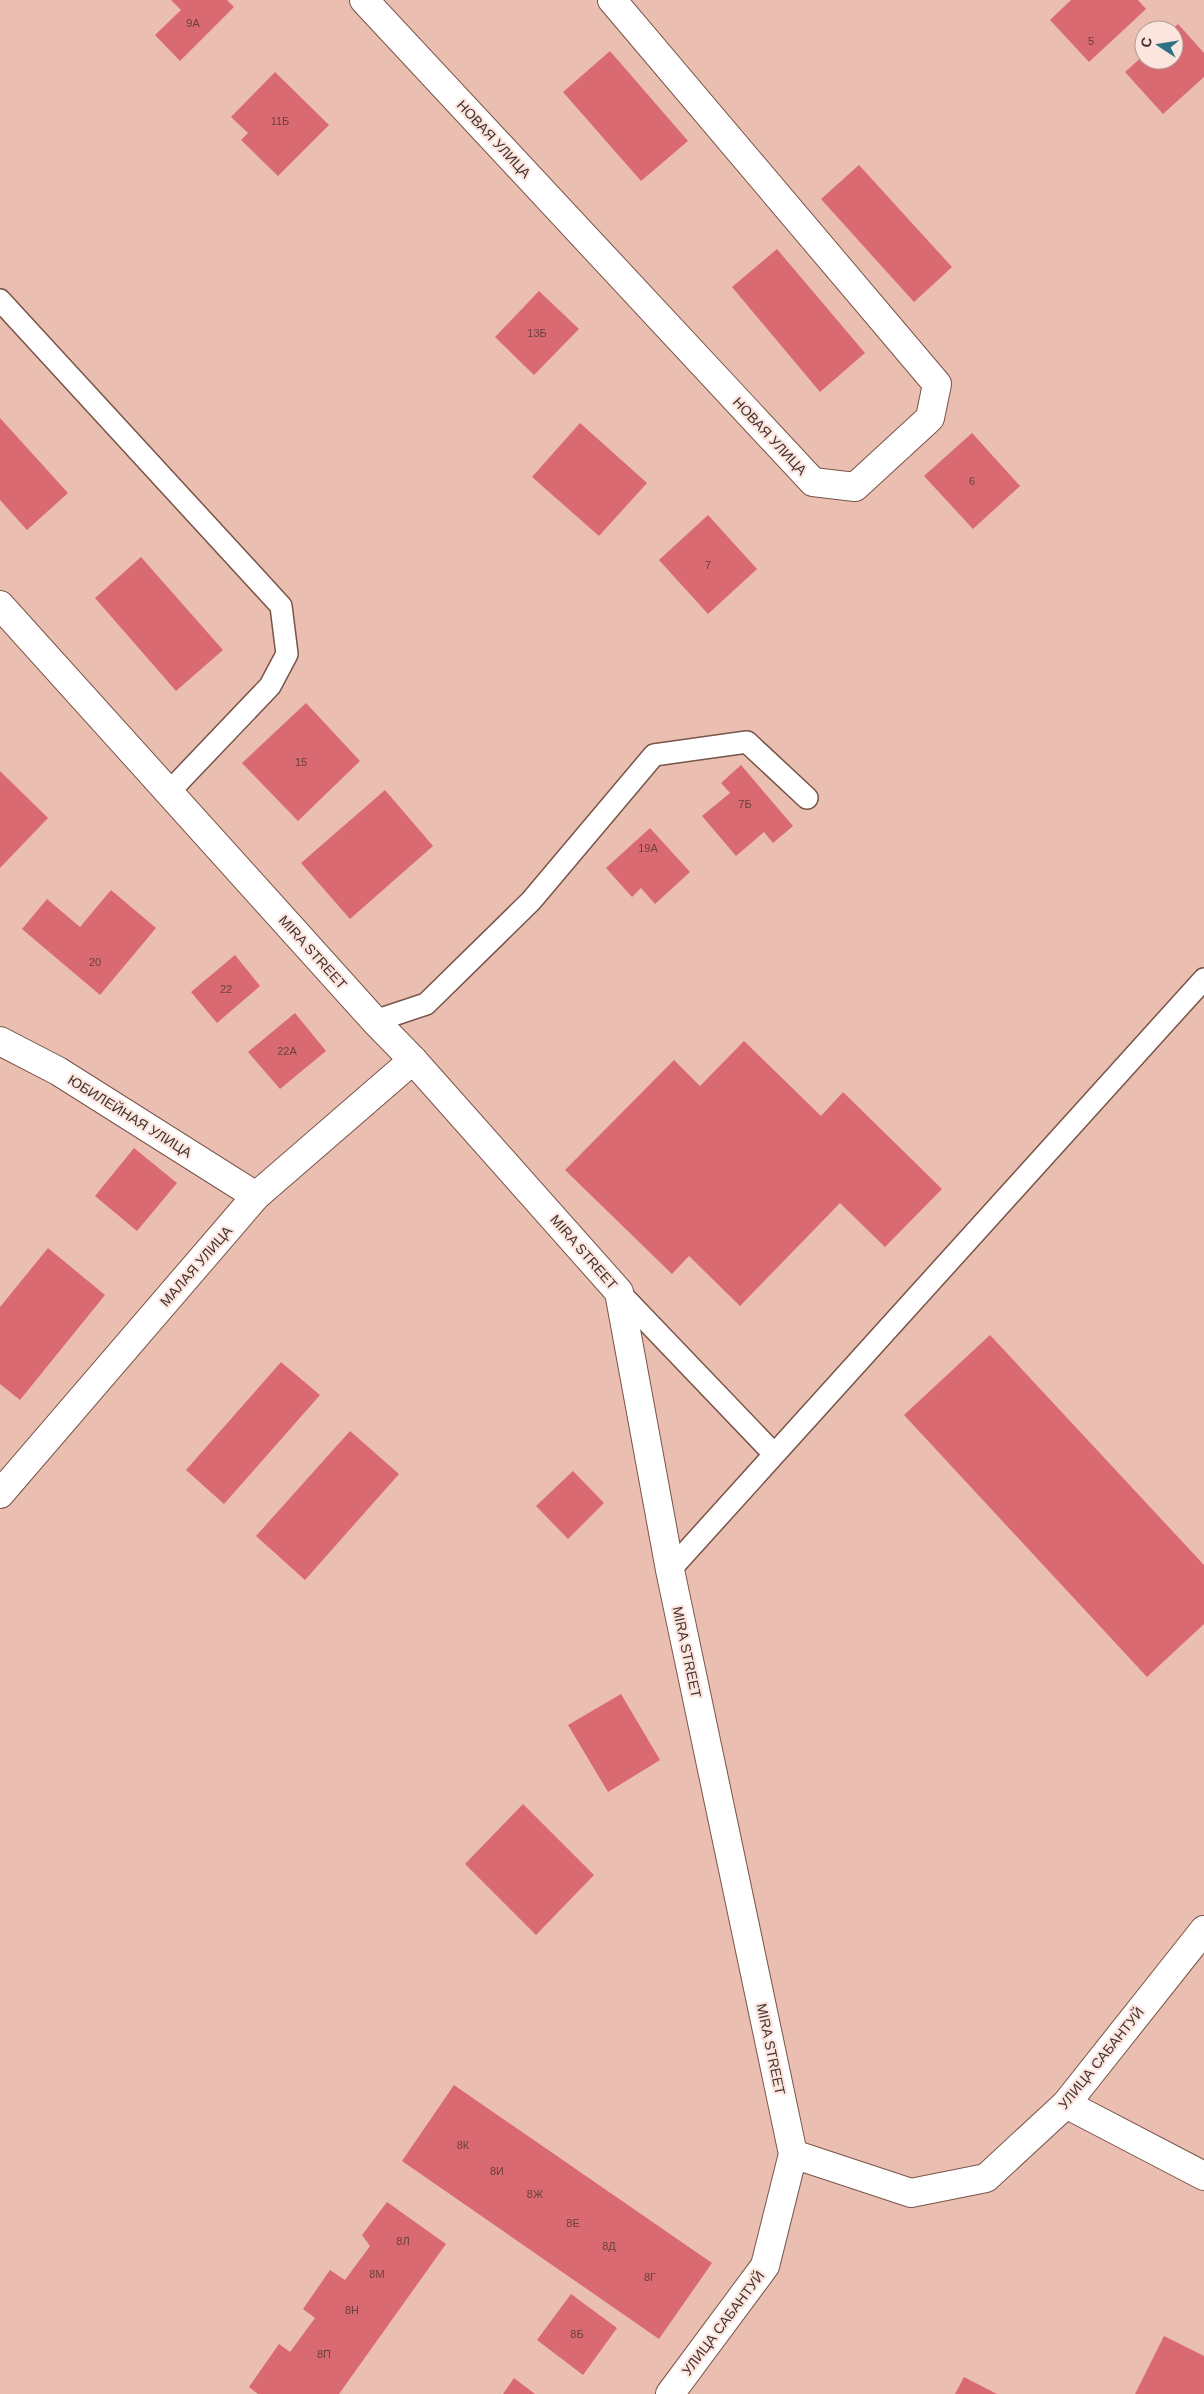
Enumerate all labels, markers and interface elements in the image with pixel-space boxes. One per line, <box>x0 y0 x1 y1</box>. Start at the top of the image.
house number: 9А <box>186 17 200 29</box>
north arrow <box>1134 20 1184 70</box>
house number: 5 <box>1088 35 1094 47</box>
text: С <box>1137 36 1155 49</box>
street label: НОВАЯ УЛИЦА <box>454 97 535 182</box>
house number: 11Б <box>271 115 289 127</box>
house number: 13Б <box>527 327 547 339</box>
street label: НОВАЯ УЛИЦА <box>730 394 811 479</box>
house number: 6 <box>969 475 975 487</box>
house number: 7 <box>705 559 711 571</box>
house number: 15 <box>295 756 307 768</box>
house number: 7Б <box>738 798 752 810</box>
house number: 19А <box>638 842 658 854</box>
street label: MIRA STREET <box>276 912 350 992</box>
house number: 20 <box>89 956 101 968</box>
house number: 22 <box>220 983 232 995</box>
house number: 22А <box>277 1045 297 1057</box>
street label: ЮБИЛЕЙНАЯ УЛИЦА <box>65 1071 196 1161</box>
street label: MIRA STREET <box>547 1212 621 1293</box>
street label: МАЛАЯ УЛИЦА <box>157 1222 236 1309</box>
street label: MIRA STREET <box>669 1605 705 1700</box>
street label: MIRA STREET <box>753 2002 789 2097</box>
street label: УЛИЦА САБАНТУЙ <box>1054 2003 1147 2112</box>
house number: 8К <box>457 2139 470 2151</box>
house number: 8И <box>490 2165 504 2177</box>
house number: 8Ж <box>527 2188 543 2200</box>
house number: 8Е <box>566 2217 580 2229</box>
house number: 8Л <box>396 2235 410 2247</box>
house number: 8Д <box>602 2240 616 2252</box>
street label: УЛИЦА САБАНТУЙ <box>678 2267 767 2378</box>
house number: 8М <box>369 2268 385 2280</box>
house number: 8Г <box>644 2271 656 2283</box>
house number: 8Н <box>345 2304 359 2316</box>
house number: 8Б <box>570 2328 584 2340</box>
house number: 8П <box>317 2348 331 2360</box>

